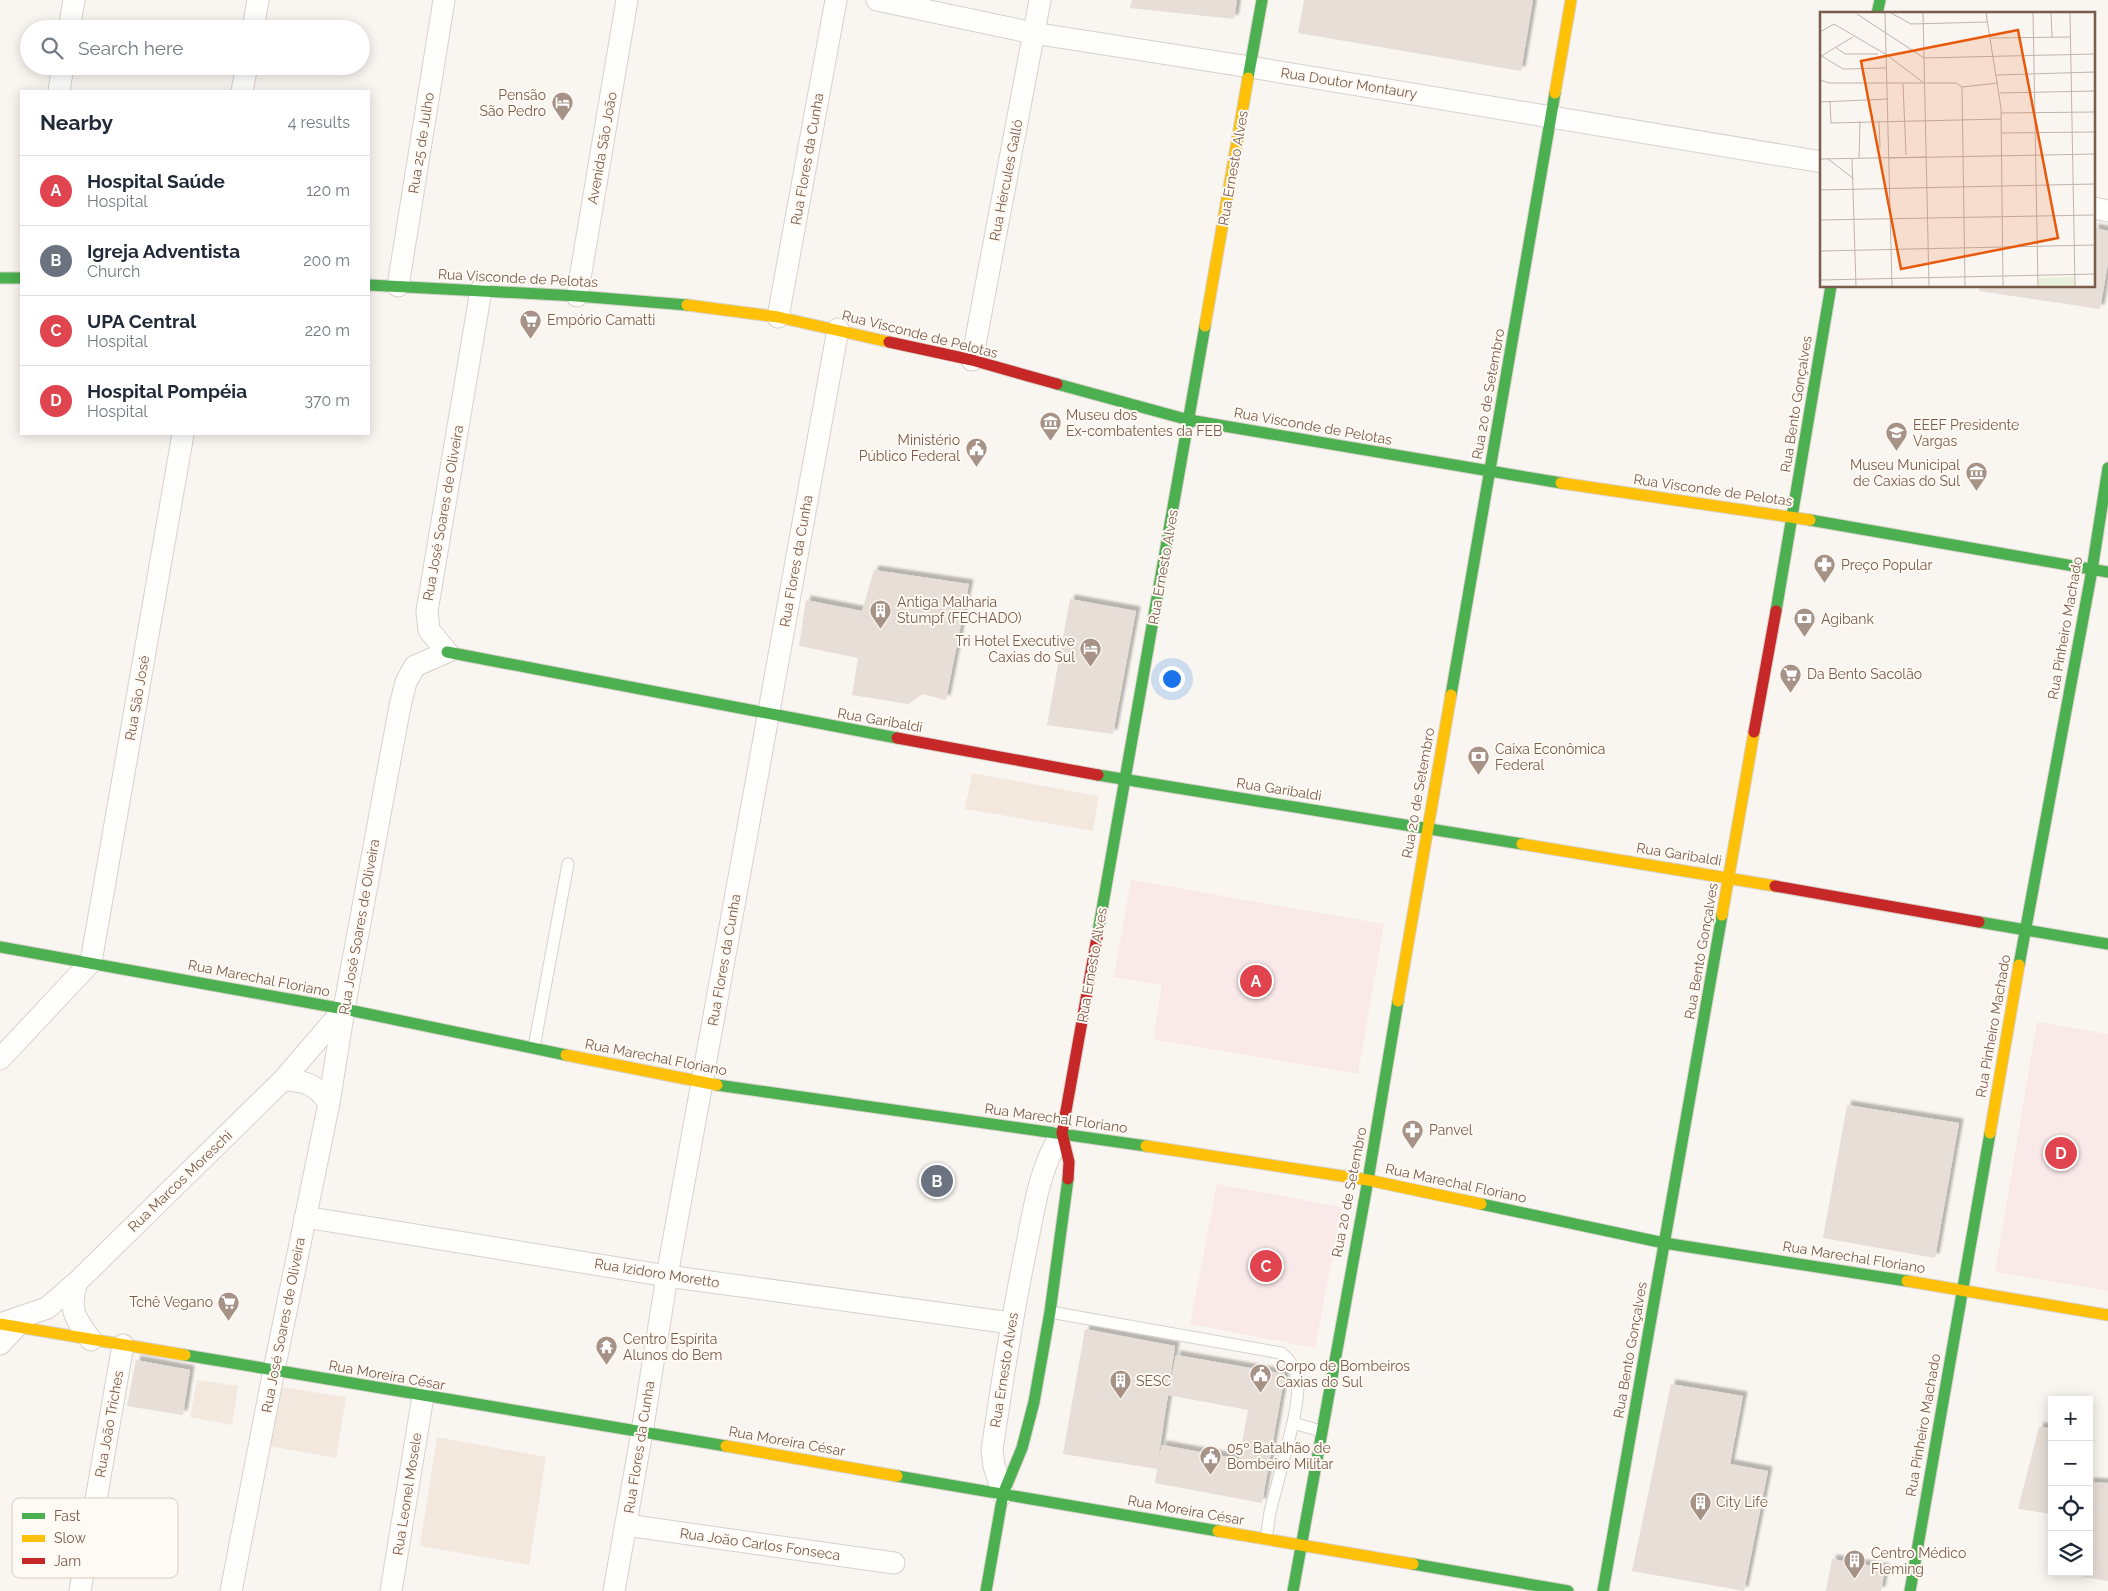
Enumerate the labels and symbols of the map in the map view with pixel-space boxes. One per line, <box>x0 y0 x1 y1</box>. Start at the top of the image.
inset map <box>1820 12 2096 288</box>
street label: Rua Doutor Montaury <box>1280 64 1419 102</box>
place label: Pensão São Pedro <box>479 87 546 119</box>
street label: Avenida São João <box>584 90 620 206</box>
street label: Rua 25 de Julho <box>405 91 437 195</box>
hotel icon: Pensão São Pedro <box>550 91 574 122</box>
street label: Rua Flores da Cunha <box>787 92 827 226</box>
street label: Rua Ernesto Alves <box>1215 109 1251 227</box>
street label: Rua Hércules Galló <box>986 118 1026 242</box>
street label: Rua Visconde de Pelotas <box>437 266 599 290</box>
street label: Rua Visconde de Pelotas <box>840 307 1000 361</box>
supermarket icon: Empório Camatti <box>519 308 543 339</box>
place label: Empório Camatti <box>547 312 655 328</box>
street label: Rua 20 de Setembro <box>1469 327 1507 461</box>
street label: Rua Bento Gonçalves <box>1777 334 1815 474</box>
street label: Rua Visconde de Pelotas <box>1233 404 1394 448</box>
place label: Museu dos Ex-combatentes da FEB <box>1066 407 1222 439</box>
museum icon: Museu dos Ex-combatentes da FEB <box>1038 411 1062 442</box>
place label: EEEF Presidente Vargas <box>1913 417 2019 449</box>
school or university icon: EEEF Presidente Vargas <box>1885 421 1909 452</box>
street label: Rua José Soares de Oliveira <box>420 424 466 602</box>
place label: Ministério Público Federal <box>859 432 960 464</box>
public building icon: Ministério Público Federal <box>964 436 988 467</box>
place label: Museu Municipal de Caxias do Sul <box>1850 457 1960 489</box>
museum icon: Museu Municipal de Caxias do Sul <box>1964 461 1988 492</box>
street label: Rua Visconde de Pelotas <box>1632 471 1794 509</box>
street label: Rua Flores da Cunha <box>776 494 816 628</box>
street label: Rua Ernesto Alves <box>1145 508 1181 626</box>
pharmacy icon: Preço Popular <box>1813 553 1837 584</box>
street label: Rua Pinheiro Machado <box>2045 555 2085 701</box>
place label: Preço Popular <box>1841 557 1932 573</box>
place label: Antiga Malharia Stumpf (FECHADO) <box>897 594 1022 626</box>
building icon: Antiga Malharia Stumpf (FECHADO) <box>869 598 893 629</box>
bank icon: Agibank <box>1793 607 1817 638</box>
place label: Agibank <box>1821 611 1874 627</box>
place label: Tri Hotel Executive Caxias do Sul <box>955 633 1075 665</box>
hotel icon: Tri Hotel Executive Caxias do Sul <box>1079 637 1103 668</box>
street label: Rua São José <box>122 654 152 742</box>
supermarket icon: Da Bento Sacolão <box>1779 662 1803 693</box>
your location <box>1159 666 1185 692</box>
place label: Da Bento Sacolão <box>1807 666 1922 682</box>
street label: Rua Garibaldi <box>836 705 924 735</box>
street label: Rua 20 de Setembro <box>1399 726 1437 860</box>
place label: Caixa Econômica Federal <box>1495 741 1605 773</box>
bank icon: Caixa Econômica Federal <box>1467 745 1491 776</box>
street label: Rua Garibaldi <box>1235 774 1323 804</box>
street label: Rua José Soares de Oliveira <box>336 838 382 1016</box>
street label: Rua Garibaldi <box>1635 839 1723 869</box>
street label: Rua Bento Gonçalves <box>1681 881 1721 1020</box>
street label: Rua Flores da Cunha <box>704 893 744 1027</box>
street label: Rua Ernesto Alves <box>1074 906 1110 1024</box>
street label: Rua Pinheiro Machado <box>1973 953 2013 1099</box>
street label: Rua Marechal Floriano <box>187 956 331 1000</box>
pin: A <box>1240 962 1272 1000</box>
street label: Rua Marechal Floriano <box>584 1035 728 1079</box>
street label: Rua Marechal Floriano <box>983 1100 1129 1136</box>
pharmacy icon: Panvel <box>1401 1118 1425 1149</box>
place label: Panvel <box>1429 1122 1473 1138</box>
street label: Rua 20 de Setembro <box>1329 1125 1369 1259</box>
street label: Rua Marcos Moreschi <box>125 1127 235 1235</box>
pin: D <box>2045 1134 2077 1172</box>
street label: Rua Marechal Floriano <box>1384 1160 1528 1206</box>
pin: B <box>921 1162 953 1200</box>
street label: Rua José Soares de Oliveira <box>258 1236 308 1414</box>
street label: Rua Marechal Floriano <box>1782 1238 1926 1276</box>
pin: C <box>1250 1247 1282 1285</box>
street label: Rua Izidoro Moretto <box>593 1255 721 1291</box>
street label: Rua Bento Gonçalves <box>1610 1280 1650 1419</box>
supermarket icon: Tchê Vegano <box>217 1290 241 1321</box>
place label: Tchê Vegano <box>129 1294 213 1310</box>
street label: Rua Ernesto Alves <box>987 1311 1021 1429</box>
place label: Centro Espírita Alunos do Bem <box>623 1331 722 1363</box>
temple icon: Centro Espírita Alunos do Bem <box>595 1335 619 1366</box>
street label: Rua Pinheiro Machado <box>1903 1352 1943 1498</box>
street label: Rua Moreira César <box>327 1357 447 1393</box>
place label: Corpo de Bombeiros Caxias do Sul <box>1276 1358 1410 1390</box>
public building icon: Corpo de Bombeiros Caxias do Sul <box>1248 1362 1272 1393</box>
street label: Rua João Triches <box>92 1369 126 1479</box>
building icon: SESC <box>1108 1369 1132 1400</box>
place label: SESC <box>1136 1373 1171 1389</box>
street label: Rua Flores da Cunha <box>621 1380 657 1514</box>
street label: Rua Moreira César <box>727 1423 847 1459</box>
street label: Rua Leonel Mosele <box>389 1432 425 1556</box>
place label: 05º Batalhão de Bombeiro Militar <box>1227 1440 1334 1472</box>
public building icon: 05º Batalhão de Bombeiro Militar <box>1199 1444 1223 1475</box>
building icon: City Life <box>1688 1490 1712 1521</box>
street label: Rua Moreira César <box>1126 1492 1246 1528</box>
place label: City Life <box>1716 1494 1768 1510</box>
legend <box>12 1498 178 1578</box>
text: Fast <box>54 1508 81 1524</box>
street label: Rua João Carlos Fonseca <box>679 1525 841 1563</box>
text: Slow <box>54 1530 86 1546</box>
place label: Centro Médico Fleming <box>1871 1545 1966 1577</box>
building icon: Centro Médico Fleming <box>1843 1549 1867 1580</box>
text: Jam <box>54 1553 81 1569</box>

